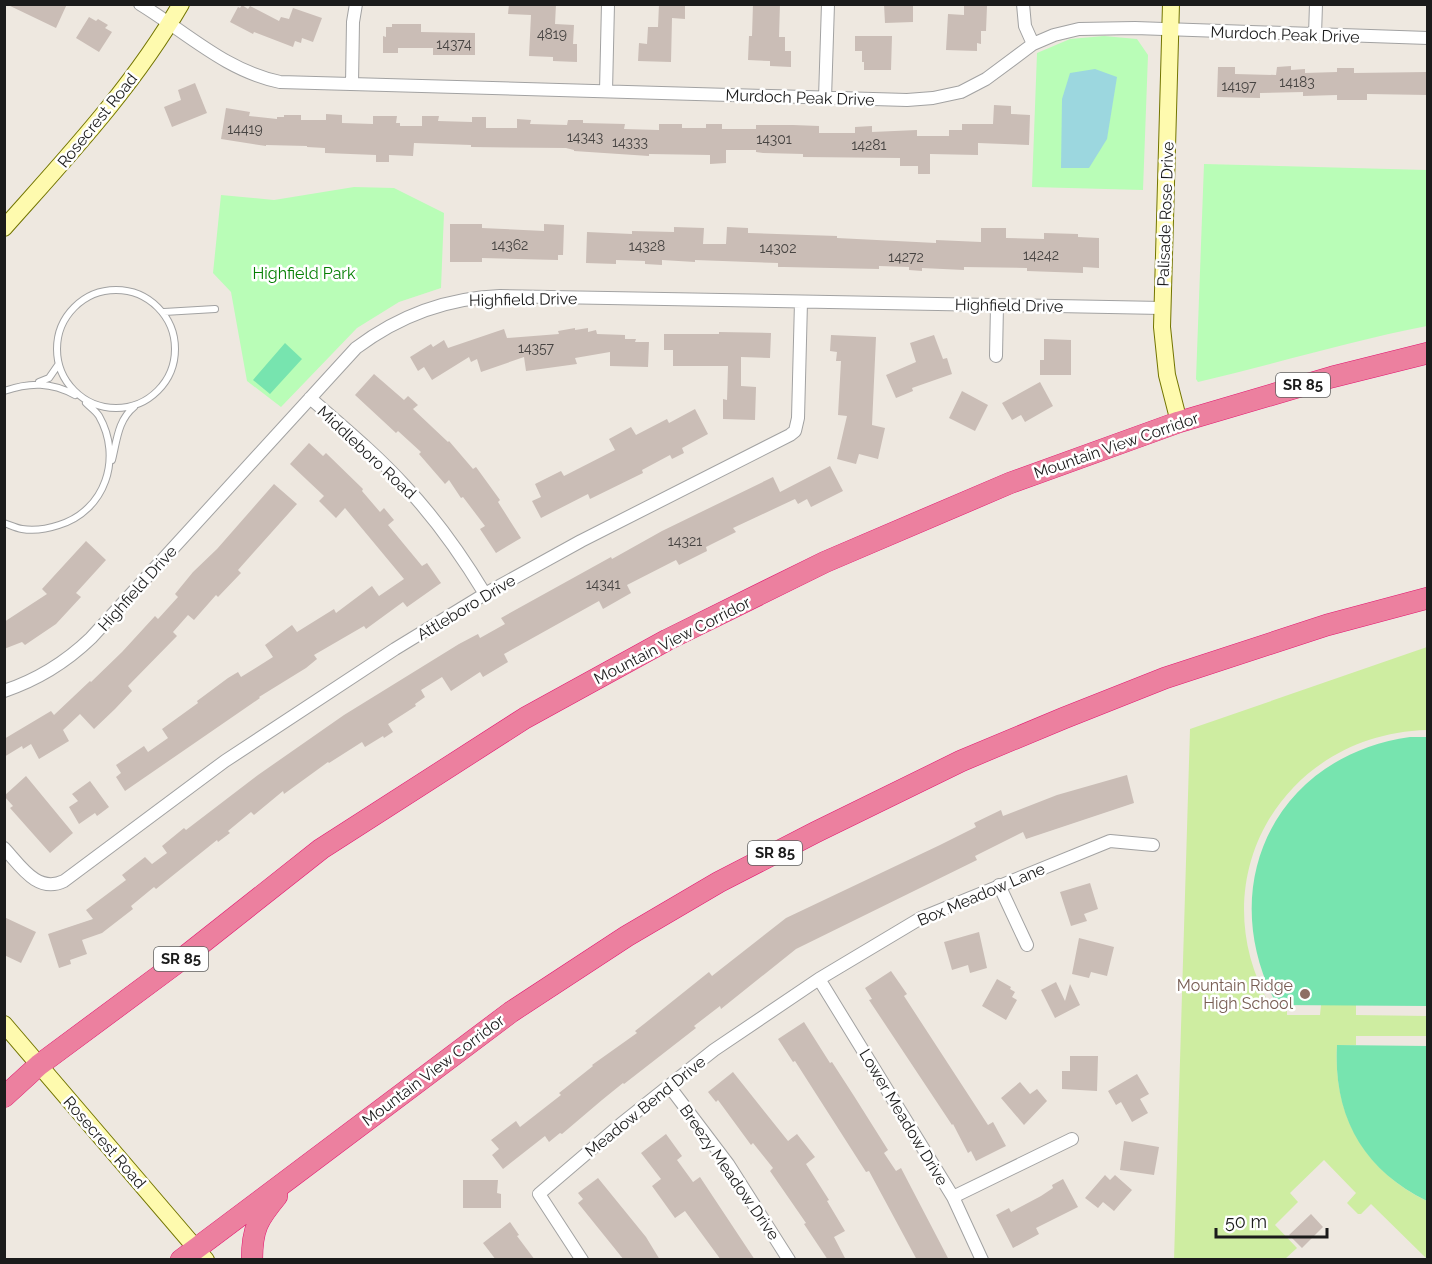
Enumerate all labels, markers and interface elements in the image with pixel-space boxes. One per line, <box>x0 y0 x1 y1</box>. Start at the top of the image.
street label: Murdoch Peak Drive <box>1210 22 1360 47</box>
house number: 4819 <box>537 26 567 42</box>
house number: 14374 <box>436 36 472 52</box>
street label: Rosecrest Road <box>54 69 141 171</box>
house number: 14183 <box>1279 74 1315 90</box>
house number: 14197 <box>1221 78 1257 94</box>
street label: Murdoch Peak Drive <box>725 85 875 110</box>
house number: 14419 <box>227 121 263 137</box>
house number: 14343 <box>567 129 603 145</box>
house number: 14301 <box>756 131 792 147</box>
house number: 14333 <box>612 134 648 150</box>
house number: 14281 <box>851 137 887 153</box>
street label: Palisade Rose Drive <box>1153 141 1178 287</box>
house number: 14362 <box>492 237 528 253</box>
house number: 14328 <box>629 238 665 254</box>
house number: 14302 <box>760 240 796 256</box>
house number: 14242 <box>1023 247 1059 263</box>
house number: 14272 <box>888 249 924 265</box>
park label: Highfield Park <box>253 264 356 283</box>
street label: Highfield Drive <box>469 289 577 310</box>
street label: Highfield Drive <box>955 295 1063 316</box>
house number: 14357 <box>518 340 555 356</box>
road number: SR 85 <box>1276 373 1330 397</box>
street label: Middleboro Road <box>313 402 420 503</box>
street label: Mountain View Corridor <box>1031 408 1201 483</box>
house number: 14321 <box>668 533 702 549</box>
street label: Highfield Drive <box>94 542 181 635</box>
street label: Attleboro Drive <box>414 571 519 644</box>
house number: 14341 <box>586 576 620 592</box>
street label: Mountain View Corridor <box>591 593 754 688</box>
road number: SR 85 <box>748 841 802 865</box>
street label: Box Meadow Lane <box>915 859 1048 930</box>
road number: SR 85 <box>154 947 208 971</box>
place label: Mountain Ridge High School <box>1177 976 1294 1013</box>
marker: Mountain Ridge High School <box>1298 987 1312 1001</box>
street label: Mountain View Corridor <box>358 1011 508 1130</box>
street label: Lower Meadow Drive <box>855 1046 952 1189</box>
street label: Meadow Bend Drive <box>581 1052 709 1161</box>
street label: Rosecrest Road <box>59 1092 150 1192</box>
street label: Breezy Meadow Drive <box>676 1101 784 1244</box>
scale bar <box>1216 1201 1327 1239</box>
text: 50 m <box>1225 1211 1267 1232</box>

